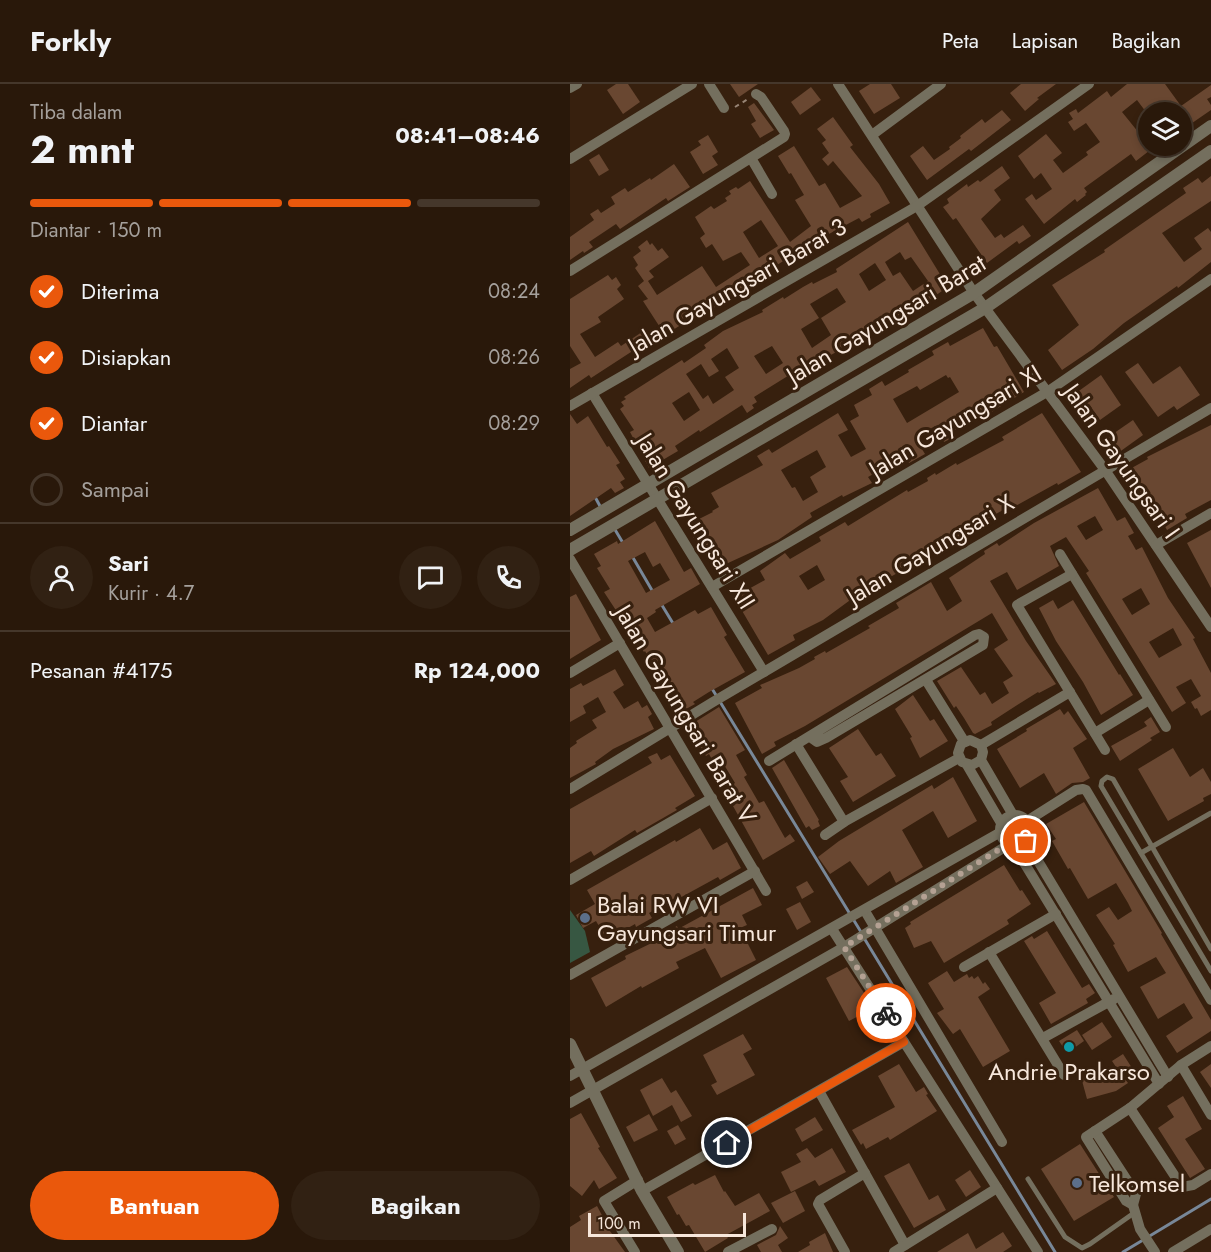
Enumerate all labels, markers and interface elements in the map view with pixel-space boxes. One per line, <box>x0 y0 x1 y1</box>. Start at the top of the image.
text: Forkly <box>30 21 111 62</box>
text: Peta <box>942 26 979 56</box>
text: Lapisan <box>1012 26 1078 56</box>
text: Bagikan <box>1111 26 1181 56</box>
text: Tiba dalam <box>30 98 122 127</box>
map controls <box>1138 102 1192 156</box>
button: layers <box>1138 102 1192 156</box>
text: 08:41–08:46 <box>395 119 540 151</box>
text: 2 mnt <box>30 121 134 178</box>
street label: Jalan Gayungsari Barat 3 <box>619 209 853 364</box>
text: Diantar · 150 m <box>30 216 162 245</box>
street label: Jalan Gayungsari Barat <box>777 245 992 394</box>
icon: check <box>30 275 63 308</box>
text: Diterima <box>81 275 159 307</box>
text: 08:24 <box>488 277 540 306</box>
icon: check <box>30 341 63 374</box>
text: Disiapkan <box>81 341 171 373</box>
text: 08:26 <box>488 343 540 372</box>
street label: Jalan Gayungsari XI <box>860 356 1048 488</box>
street label: Jalan Gayungsari I <box>1054 374 1189 546</box>
icon: check <box>30 407 63 440</box>
text: Diantar <box>81 407 147 439</box>
text: 08:29 <box>488 409 540 438</box>
street label: Jalan Gayungsari XII <box>626 424 764 616</box>
text: Sampai <box>81 473 150 505</box>
street label: Jalan Gayungsari X <box>837 485 1021 614</box>
button: person <box>30 546 93 609</box>
button: chat <box>399 546 462 609</box>
button: phone <box>477 546 540 609</box>
text: Sari <box>108 547 149 579</box>
text: Kurir · 4.7 <box>108 579 194 608</box>
street label: Jalan Gayungsari Barat V <box>605 595 765 830</box>
text: Pesanan #4175 <box>30 654 172 686</box>
text: Rp 124,000 <box>414 654 540 686</box>
pin <box>1000 815 1051 866</box>
icon: bag <box>1009 824 1042 857</box>
place label: Balai RW VI Gayungsari Timur <box>597 887 777 950</box>
marker: Balai RW VI Gayungsari Timur <box>578 911 592 925</box>
courier <box>856 983 916 1043</box>
icon: bike <box>870 997 903 1030</box>
marker: Andrie Prakarso <box>1062 1040 1076 1054</box>
place label: Andrie Prakarso <box>988 1054 1150 1089</box>
pin <box>701 1117 752 1168</box>
icon: home <box>710 1126 743 1159</box>
place label: Telkomsel <box>1089 1166 1185 1201</box>
button: Bantuan <box>30 1171 279 1240</box>
button: Bagikan <box>291 1171 540 1240</box>
marker: Telkomsel <box>1070 1176 1084 1190</box>
scale bar <box>588 1210 746 1238</box>
text: 100 m <box>597 1212 641 1235</box>

